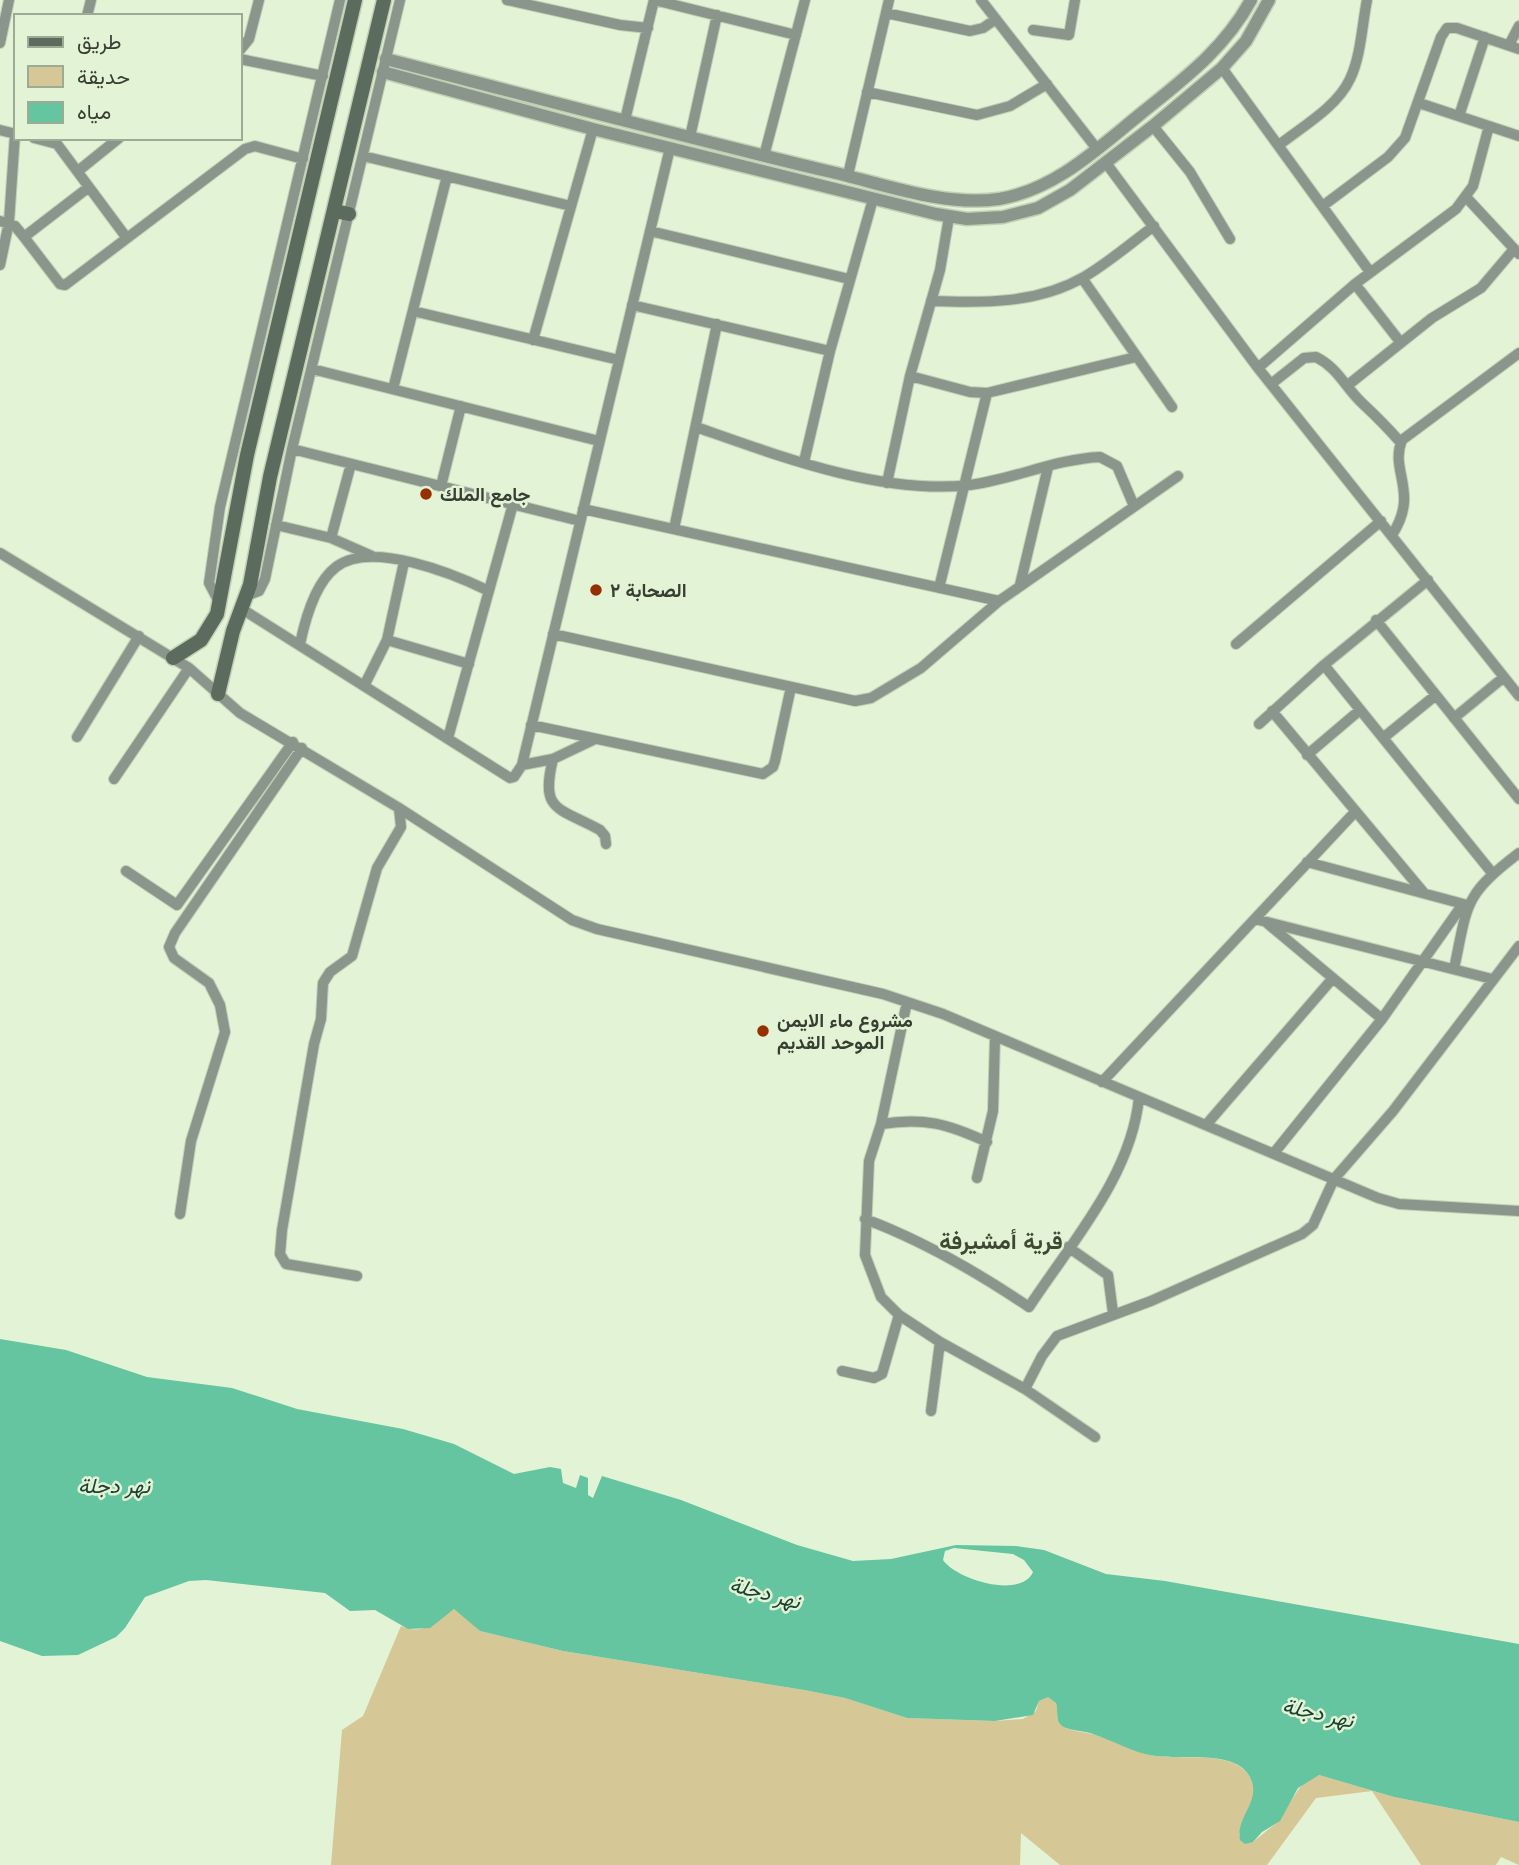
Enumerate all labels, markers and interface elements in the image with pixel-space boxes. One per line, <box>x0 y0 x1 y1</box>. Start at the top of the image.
legend <box>14 14 242 140</box>
text: طريق <box>77 30 122 55</box>
text: حديقة <box>77 65 130 89</box>
text: مياه <box>77 100 111 124</box>
place label: جامع الملك <box>440 484 530 508</box>
marker: جامع الملك <box>418 486 434 502</box>
place label: الصحابة ٢ <box>610 580 687 602</box>
marker: الصحابة ٢ <box>588 582 604 598</box>
place label: مشروع ماء الايمن الموحد القديم <box>777 1010 913 1055</box>
marker: مشروع ماء الايمن الموحد القديم <box>755 1023 771 1039</box>
district label: قرية أمشيرفة <box>939 1228 1063 1256</box>
water label: نهر دجلة <box>78 1474 151 1499</box>
water label: نهر دجلة <box>727 1572 804 1615</box>
water label: نهر دجلة <box>1280 1693 1357 1734</box>

